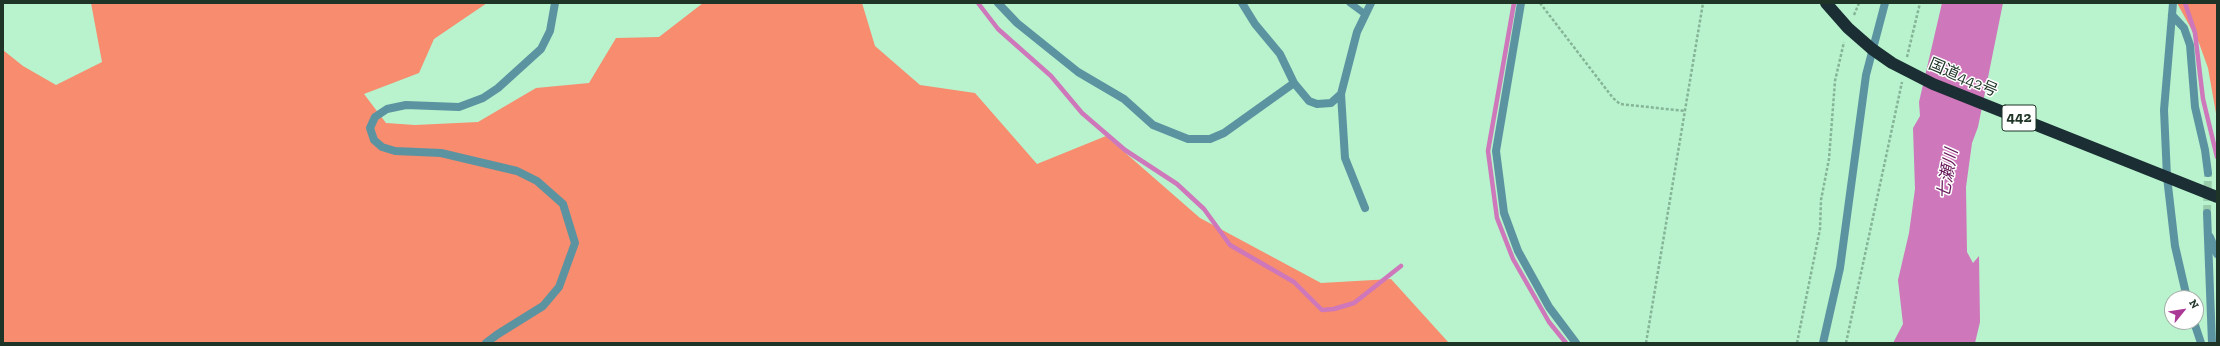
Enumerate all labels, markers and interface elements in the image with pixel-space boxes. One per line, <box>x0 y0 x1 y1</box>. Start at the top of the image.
street label: 国道442号 <box>1925 55 2001 101</box>
road number: 442 <box>2002 105 2036 131</box>
water label: 七瀬川 <box>1934 147 1962 201</box>
north arrow <box>2164 290 2204 330</box>
text: N <box>2186 297 2202 311</box>

